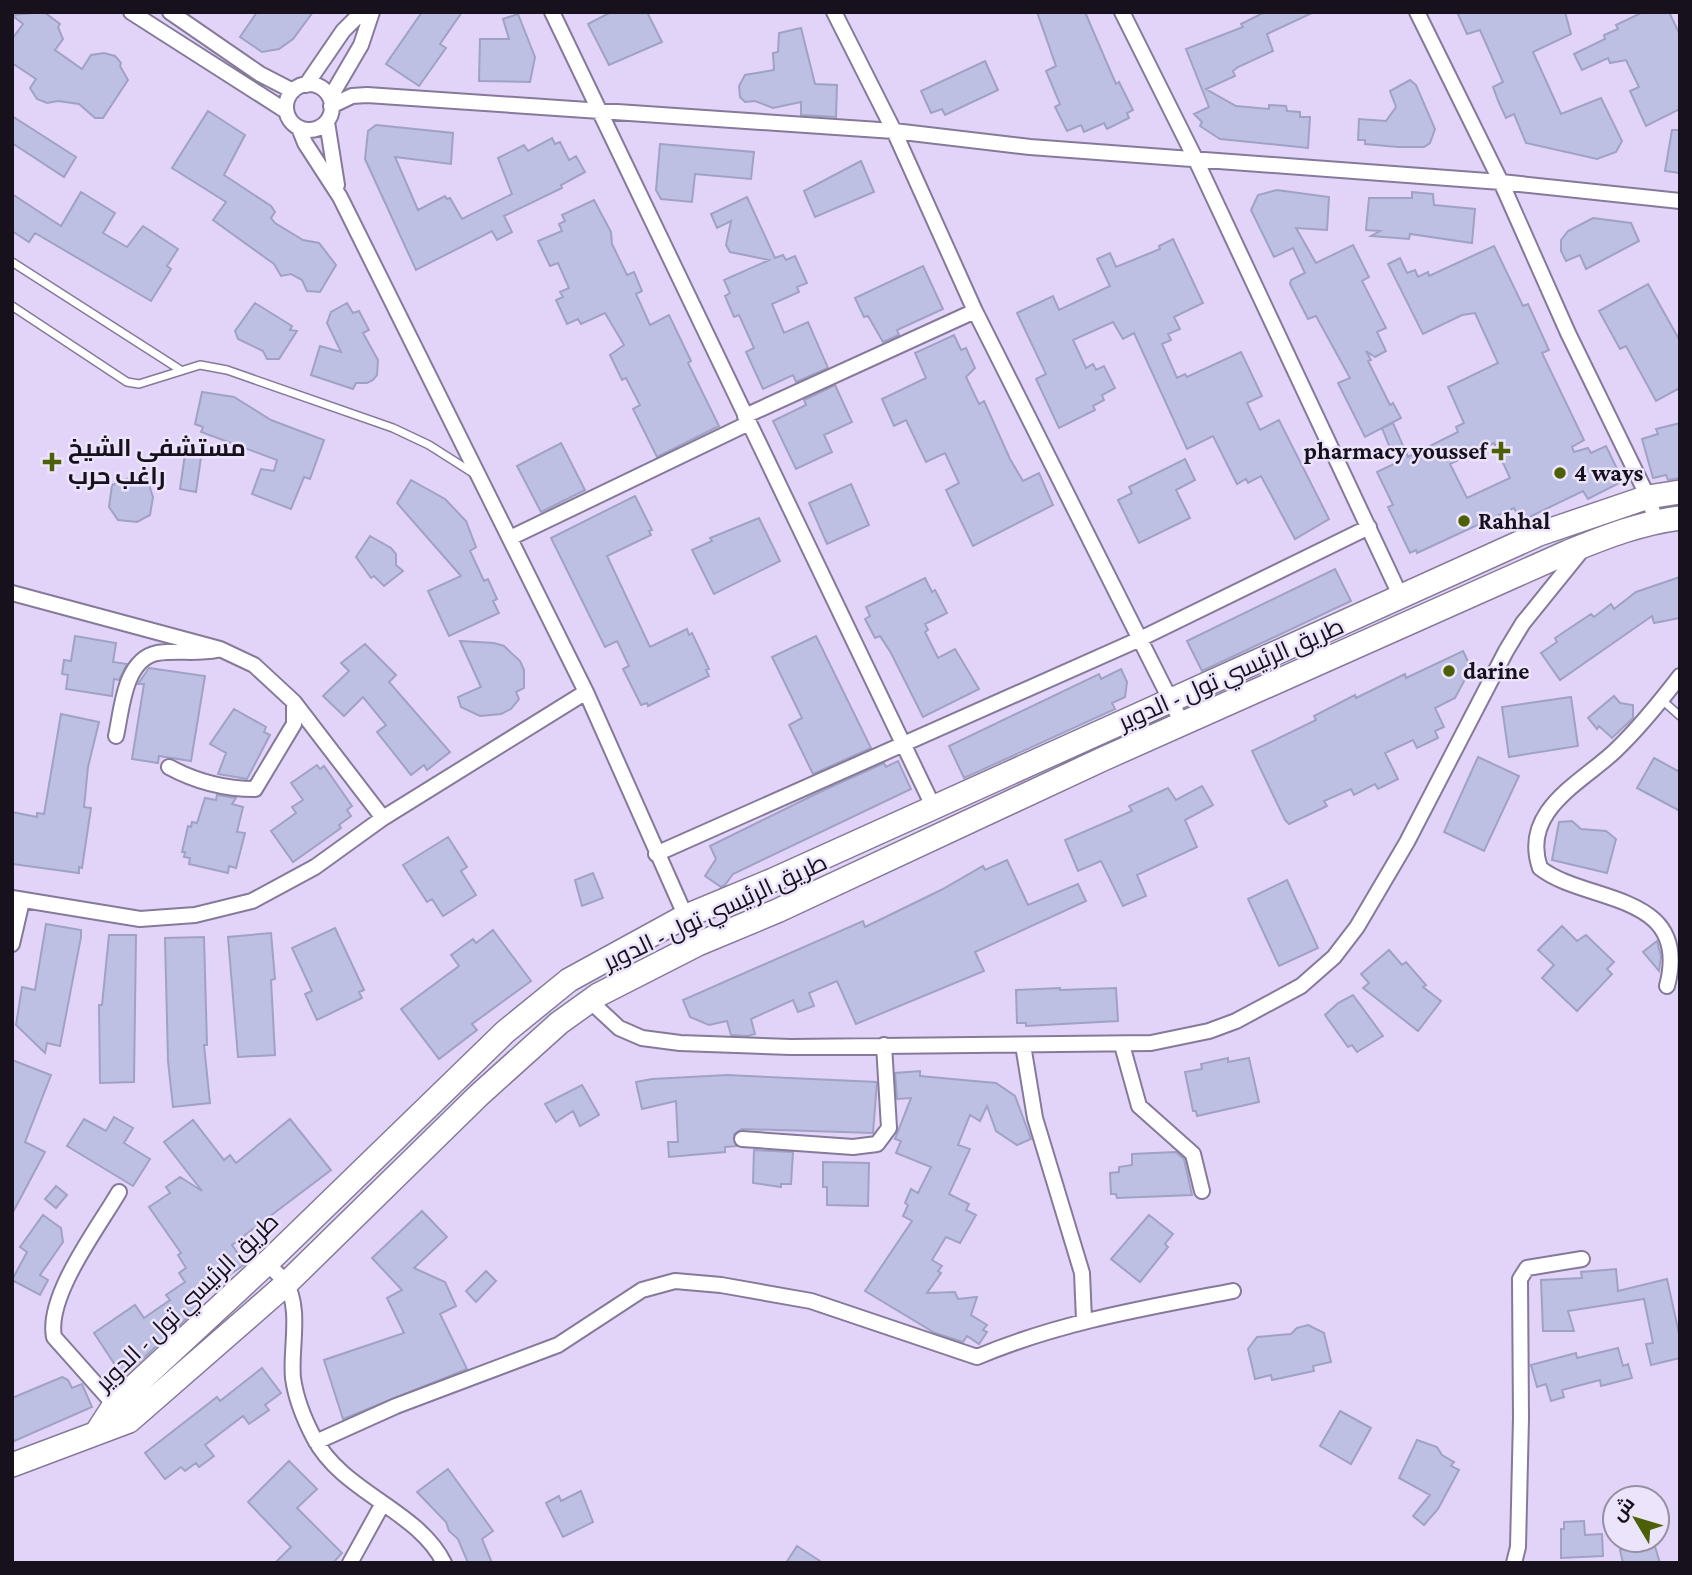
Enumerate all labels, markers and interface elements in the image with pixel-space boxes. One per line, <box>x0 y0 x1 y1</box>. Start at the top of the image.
place label: مستشفى الشيخ راغب حرب <box>68 434 246 490</box>
place label: pharmacy youssef <box>1304 437 1489 464</box>
marker: pharmacy youssef <box>1493 443 1509 459</box>
marker: مستشفى الشيخ راغب حرب <box>42 452 62 472</box>
place label: 4 ways <box>1574 459 1643 486</box>
marker: 4 ways <box>1552 465 1568 481</box>
place label: Rahhal <box>1478 507 1550 534</box>
marker: Rahhal <box>1456 513 1472 529</box>
street label: طريق الرئيسي تول - الدوير <box>1112 612 1350 741</box>
place label: darine <box>1463 657 1529 684</box>
marker: darine <box>1441 663 1457 679</box>
street label: طريق الرئيسي تول - الدوير <box>597 848 833 981</box>
street label: طريق الرئيسي تول - الدوير <box>88 1207 287 1401</box>
north arrow <box>1601 1484 1671 1554</box>
text: ش <box>1607 1493 1640 1526</box>

